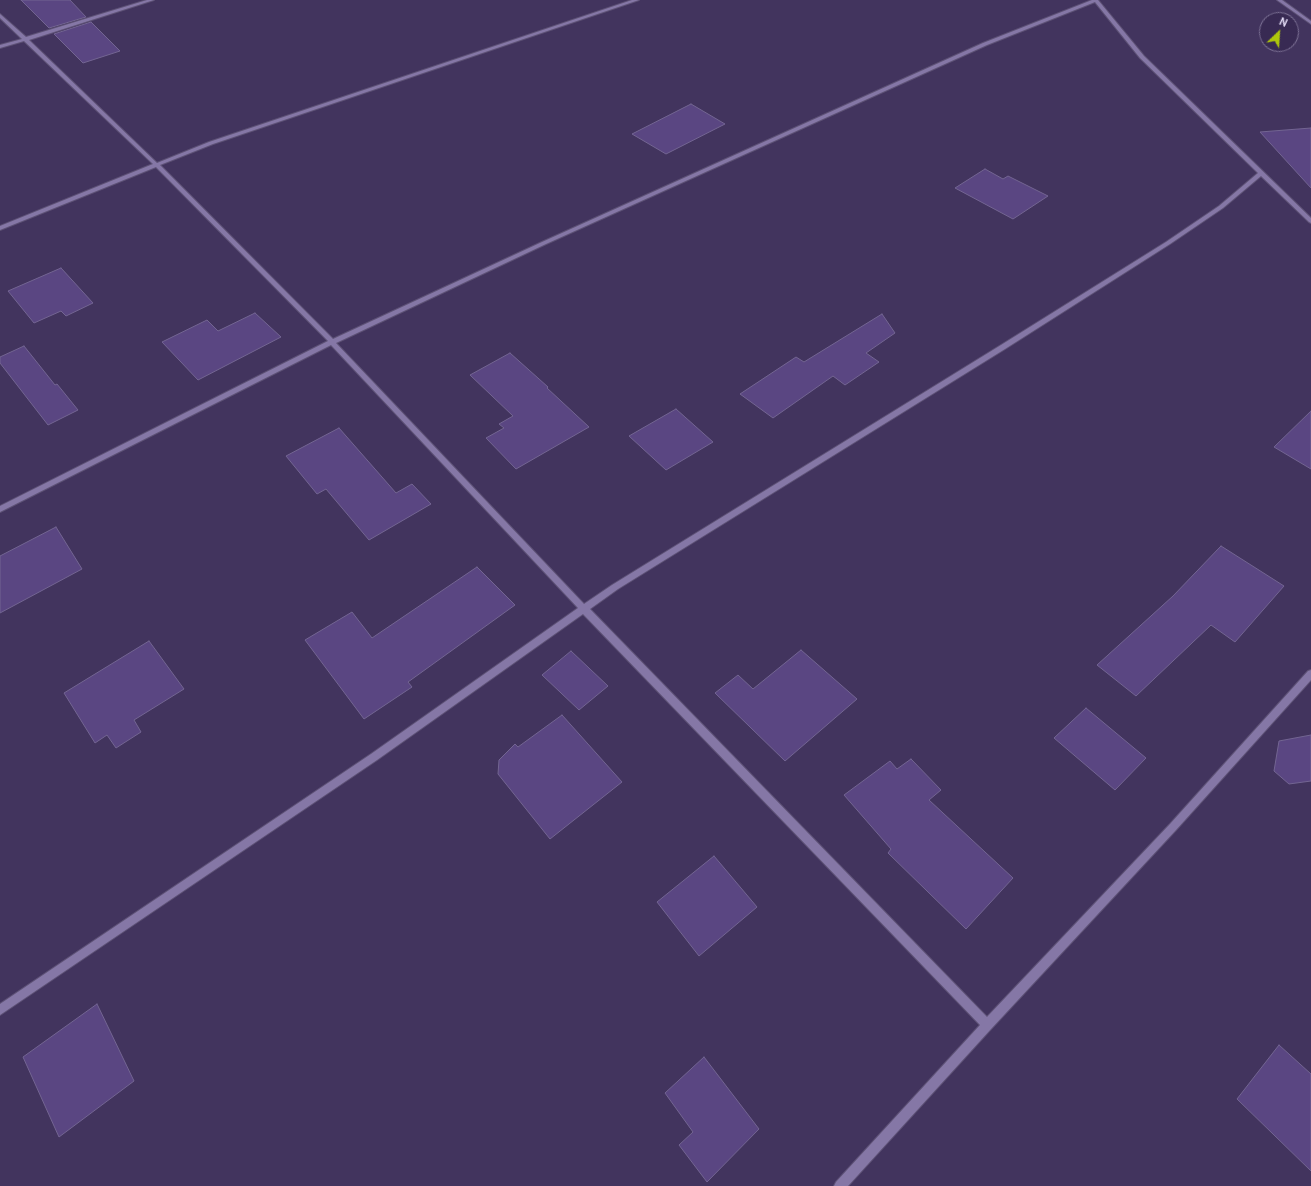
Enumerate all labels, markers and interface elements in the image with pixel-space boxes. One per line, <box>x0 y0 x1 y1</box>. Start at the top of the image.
north arrow <box>1259 12 1299 52</box>
text: N <box>1277 14 1290 30</box>

